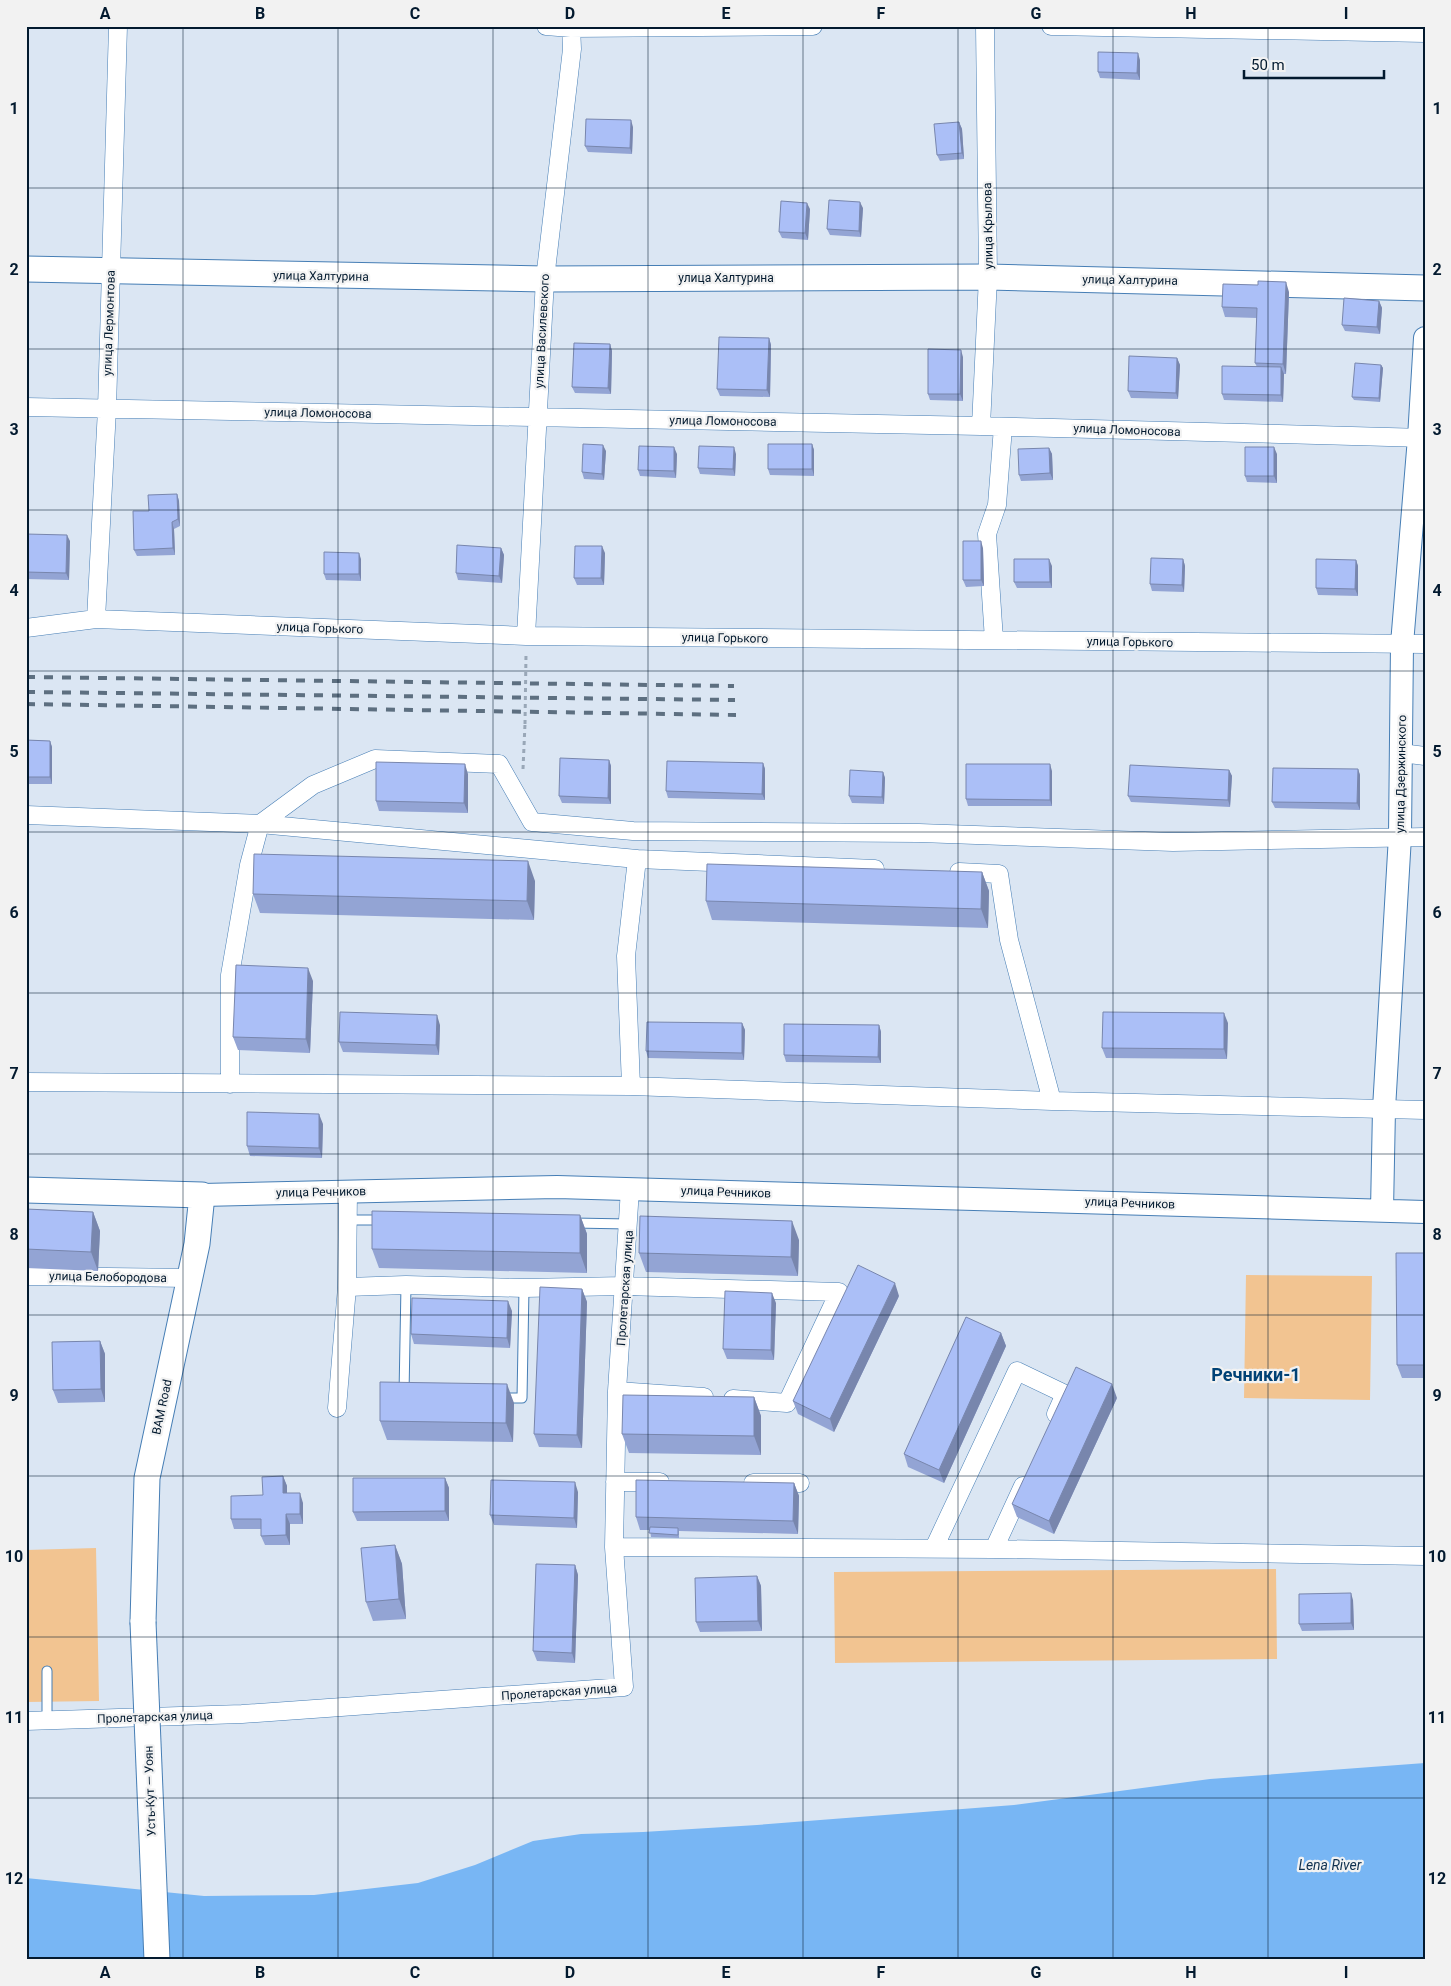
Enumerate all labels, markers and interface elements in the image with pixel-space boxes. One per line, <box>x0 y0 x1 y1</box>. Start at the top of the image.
text: A <box>100 4 111 23</box>
text: B <box>255 4 265 23</box>
text: C <box>410 4 420 23</box>
text: D <box>565 4 575 23</box>
text: E <box>722 4 731 23</box>
text: F <box>877 4 886 23</box>
text: G <box>1031 4 1042 23</box>
text: H <box>1185 4 1197 23</box>
text: I <box>1344 4 1348 23</box>
scale bar <box>1244 48 1384 80</box>
text: 50 m <box>1251 56 1285 74</box>
text: 1 <box>9 99 19 118</box>
text: 1 <box>1432 99 1442 118</box>
street label: улица Крылова <box>980 183 996 269</box>
text: 2 <box>9 260 19 279</box>
text: 2 <box>1432 260 1442 279</box>
street label: улица Халтурина <box>273 268 369 284</box>
street label: улица Лермонтова <box>100 270 118 376</box>
street label: улица Халтурина <box>678 271 774 285</box>
street label: улица Халтурина <box>1082 272 1178 288</box>
street label: улица Василевского <box>532 273 552 389</box>
street label: улица Ломоносова <box>264 405 372 421</box>
street label: улица Ломоносова <box>669 413 777 429</box>
text: 3 <box>9 420 19 439</box>
text: 3 <box>1432 420 1442 439</box>
street label: улица Ломоносова <box>1073 421 1181 439</box>
text: 4 <box>9 581 19 600</box>
text: 4 <box>1432 581 1442 600</box>
street label: улица Горького <box>277 619 364 637</box>
street label: улица Горького <box>682 630 769 646</box>
street label: улица Горького <box>1087 634 1174 650</box>
street label: улица Дзержинского <box>1393 715 1409 833</box>
text: 5 <box>9 742 19 761</box>
text: 5 <box>1432 742 1442 761</box>
text: 6 <box>9 903 19 922</box>
text: 6 <box>1432 903 1442 922</box>
text: 7 <box>9 1064 19 1083</box>
text: 7 <box>1432 1064 1442 1083</box>
street label: улица Речников <box>681 1183 771 1201</box>
street label: улица Речников <box>276 1184 366 1200</box>
street label: улица Речников <box>1085 1194 1175 1212</box>
text: 8 <box>9 1225 19 1244</box>
text: 8 <box>1432 1225 1442 1244</box>
street label: Пролетарская улица <box>614 1230 636 1346</box>
street label: улица Белобородова <box>49 1269 167 1285</box>
district label: Речники-1 <box>1211 1364 1301 1385</box>
street label: BAM Road <box>149 1378 175 1436</box>
text: 9 <box>9 1386 19 1405</box>
text: 9 <box>1432 1386 1442 1405</box>
text: 10 <box>5 1547 23 1566</box>
text: 10 <box>1428 1547 1446 1566</box>
street label: Пролетарская улица <box>501 1681 617 1703</box>
text: 11 <box>5 1708 23 1727</box>
street label: Пролетарская улица <box>97 1708 213 1726</box>
text: 11 <box>1428 1708 1446 1727</box>
street label: Усть-Кут — Уоян <box>141 1745 159 1837</box>
water label: Lena River <box>1299 1857 1362 1873</box>
text: 12 <box>5 1869 23 1888</box>
text: 12 <box>1428 1869 1446 1888</box>
text: A <box>100 1963 111 1982</box>
text: B <box>255 1963 265 1982</box>
text: C <box>410 1963 420 1982</box>
text: D <box>565 1963 575 1982</box>
text: E <box>722 1963 731 1982</box>
text: F <box>877 1963 886 1982</box>
text: G <box>1031 1963 1042 1982</box>
text: H <box>1185 1963 1197 1982</box>
text: I <box>1344 1963 1348 1982</box>

